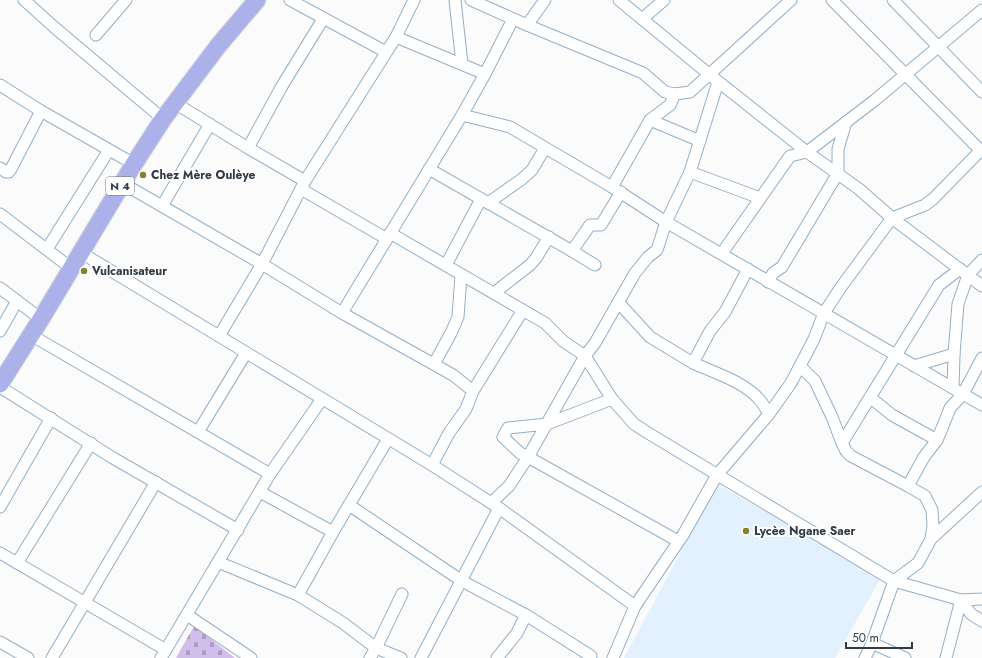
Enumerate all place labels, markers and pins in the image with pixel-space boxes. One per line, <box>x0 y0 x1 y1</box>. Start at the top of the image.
place label: Chez Mère Oulèye <box>151 166 255 184</box>
marker: Chez Mère Oulèye <box>138 170 148 180</box>
place label: Vulcanisateur <box>91 262 167 280</box>
marker: Vulcanisateur <box>79 266 89 276</box>
place label: Lycèe Ngane Saer <box>754 522 856 540</box>
marker: Lycèe Ngane Saer <box>741 526 751 536</box>

